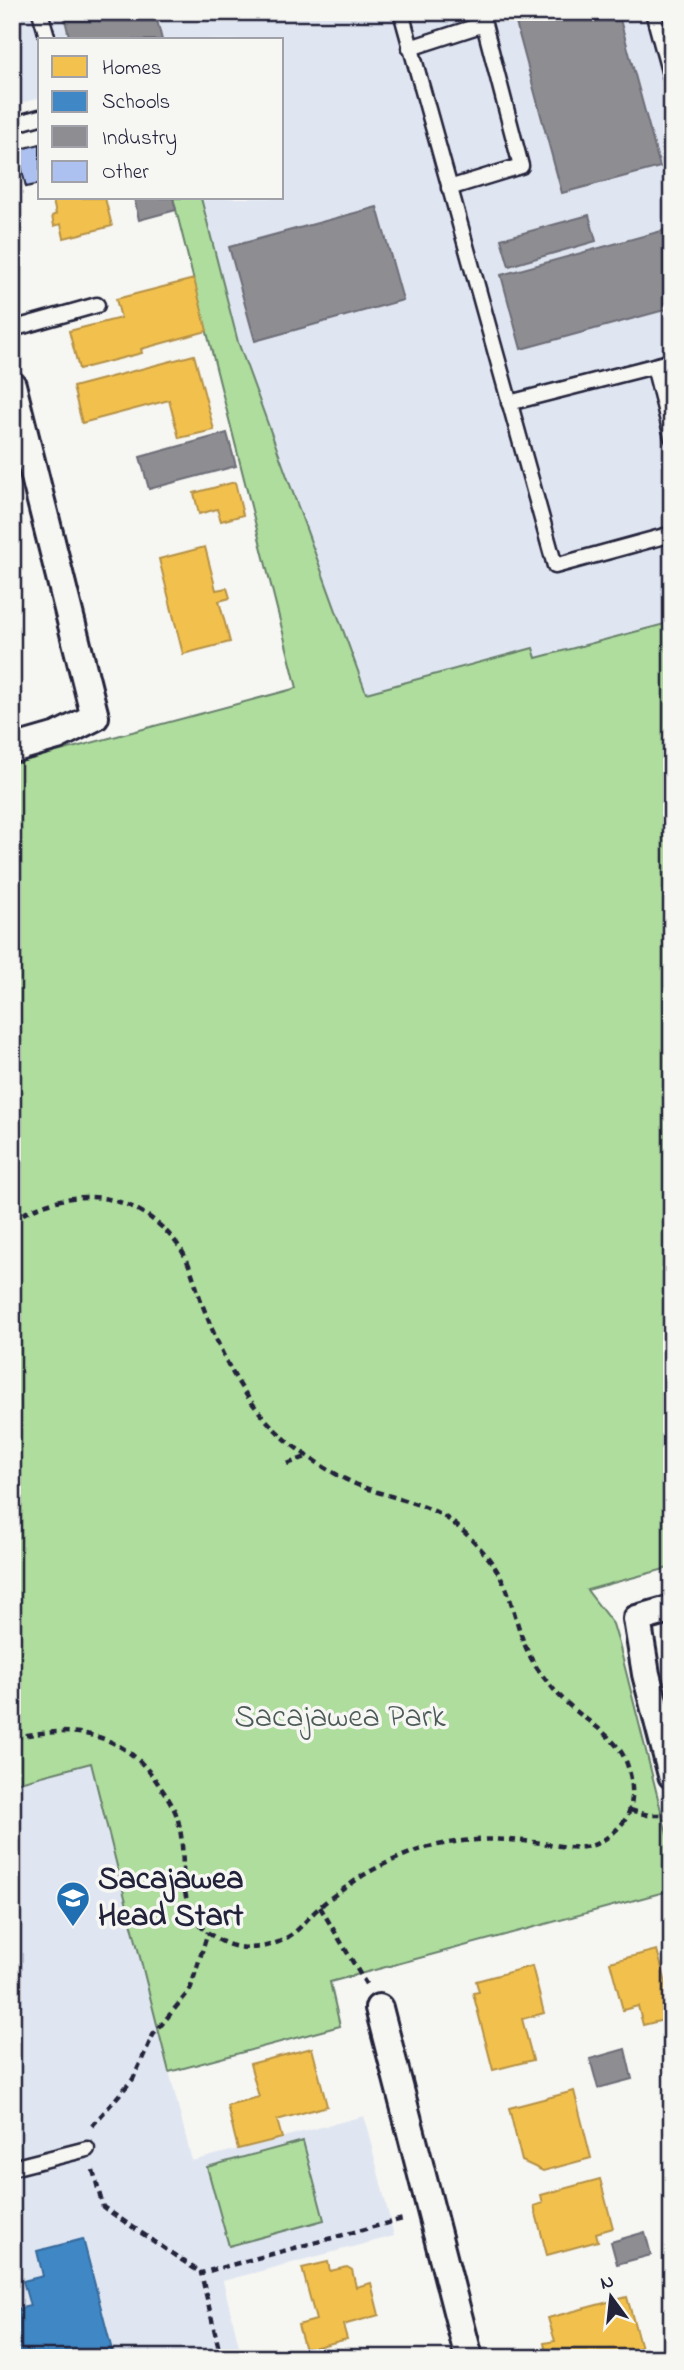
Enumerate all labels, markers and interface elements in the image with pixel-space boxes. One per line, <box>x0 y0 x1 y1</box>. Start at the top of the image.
legend <box>38 38 284 200</box>
text: Homes <box>102 54 162 84</box>
text: Schools <box>102 88 170 118</box>
text: Industry <box>102 124 177 156</box>
text: Other <box>102 158 149 188</box>
park label: Sacajawea Park <box>234 1695 447 1742</box>
place label: Sacajawea Head Start <box>98 1857 244 1941</box>
school or university icon: Sacajawea Head Start <box>54 1879 92 1928</box>
north arrow <box>576 2262 646 2332</box>
text: N <box>598 2268 617 2298</box>

